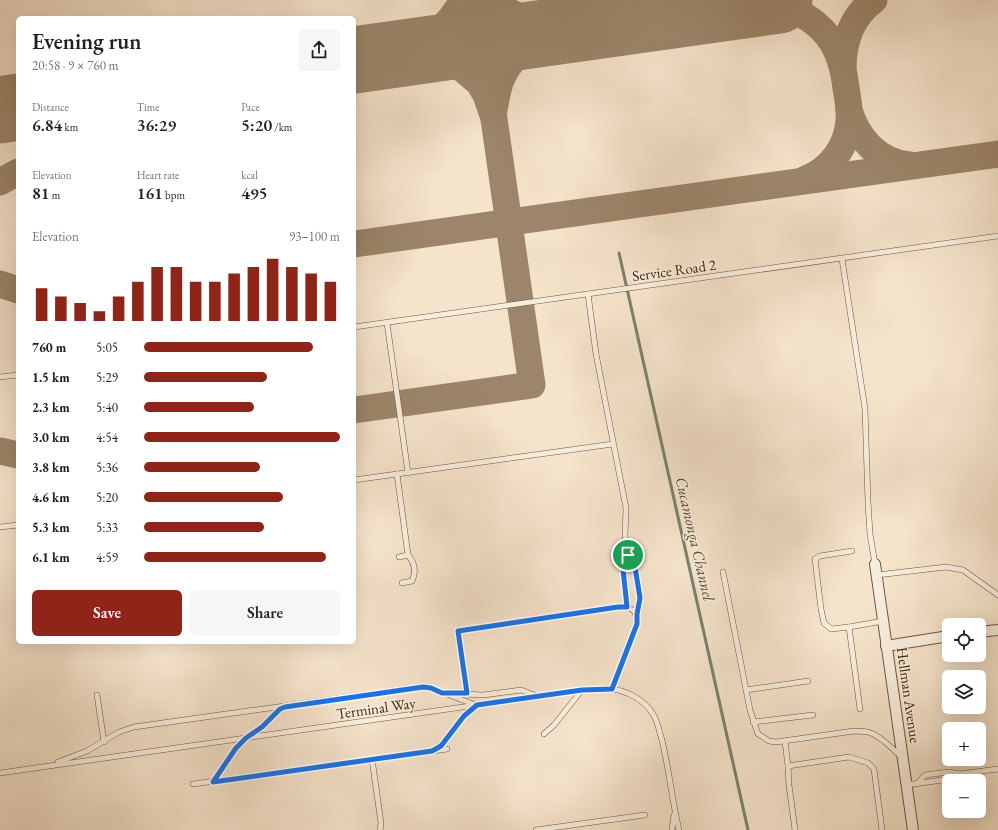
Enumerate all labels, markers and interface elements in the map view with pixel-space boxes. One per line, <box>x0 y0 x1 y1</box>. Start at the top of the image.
text: Evening run <box>32 27 141 56</box>
button: share <box>298 29 340 71</box>
text: 20:58 · 9 × 760 m <box>32 57 119 74</box>
text: Distance <box>32 100 69 114</box>
text: Time <box>137 100 160 114</box>
text: Pace <box>241 100 260 114</box>
text: 6.84 <box>32 114 62 136</box>
text: 36:29 <box>137 114 176 136</box>
text: 5:20 <box>241 114 272 136</box>
text: km <box>62 120 78 134</box>
text: /km <box>272 120 292 134</box>
text: Elevation <box>32 168 72 182</box>
text: Heart rate <box>137 168 179 182</box>
text: kcal <box>241 168 258 182</box>
text: 81 <box>32 182 49 204</box>
text: 161 <box>137 182 163 204</box>
text: 495 <box>241 182 268 204</box>
text: m <box>49 188 60 202</box>
text: bpm <box>163 188 185 202</box>
text: Elevation <box>32 228 79 245</box>
text: 93–100 m <box>289 228 340 245</box>
street label: Service Road 2 <box>631 255 718 285</box>
text: 760 m <box>32 339 66 356</box>
text: 5:05 <box>96 339 118 356</box>
text: 1.5 km <box>32 369 70 386</box>
text: 5:29 <box>96 369 118 386</box>
text: 2.3 km <box>32 399 70 416</box>
text: 5:40 <box>96 399 118 416</box>
text: 3.0 km <box>32 429 70 446</box>
text: 4:54 <box>96 429 118 446</box>
text: 3.8 km <box>32 459 70 476</box>
text: 5:36 <box>96 459 118 476</box>
water label: Cucamonga Channel <box>671 475 720 603</box>
text: 4.6 km <box>32 489 70 506</box>
text: 5:20 <box>96 489 118 506</box>
text: 5.3 km <box>32 519 70 536</box>
text: 5:33 <box>96 519 118 536</box>
pin <box>611 538 645 572</box>
icon: arrive <box>617 544 639 566</box>
text: 6.1 km <box>32 549 70 566</box>
text: 4:59 <box>96 549 118 566</box>
button: Save <box>32 590 182 636</box>
button: Share <box>190 590 340 636</box>
map controls <box>942 618 986 818</box>
button: locate <box>942 618 986 662</box>
street label: Hellman Avenue <box>893 646 925 744</box>
button: layers <box>942 670 986 714</box>
street label: Terminal Way <box>335 693 417 723</box>
button: + <box>942 722 986 766</box>
button: − <box>942 774 986 818</box>

